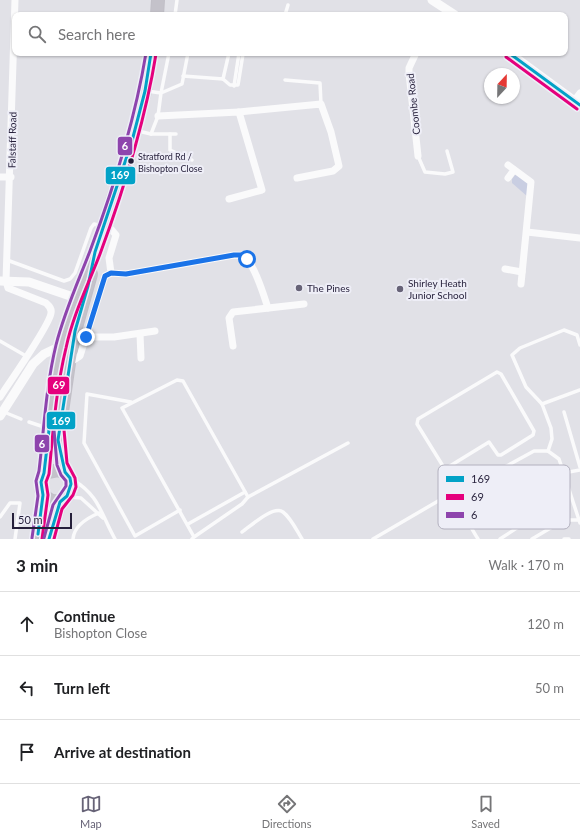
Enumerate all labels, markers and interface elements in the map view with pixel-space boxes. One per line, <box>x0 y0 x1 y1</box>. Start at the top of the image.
search box <box>12 12 568 56</box>
icon: search <box>26 23 48 45</box>
text: Search here <box>58 25 135 43</box>
north arrow <box>484 68 520 104</box>
street label: Coombe Road <box>404 73 422 135</box>
street label: Falstaff Road <box>6 112 18 168</box>
line badge: 6 <box>117 136 133 156</box>
text: 6 <box>122 139 129 152</box>
place label: Stratford Rd / Bishopton Close <box>138 151 203 174</box>
marker: Stratford Rd / Bishopton Close <box>126 156 136 166</box>
line badge: 169 <box>105 166 136 185</box>
text: 169 <box>110 168 130 181</box>
route start <box>238 250 256 268</box>
place label: Shirley Heath Junior School <box>408 277 467 301</box>
place label: The Pines <box>307 282 350 294</box>
marker: The Pines <box>294 283 304 293</box>
marker: Shirley Heath Junior School <box>395 284 405 294</box>
route end <box>77 328 95 346</box>
line badge: 69 <box>47 376 70 395</box>
text: 69 <box>53 378 65 391</box>
line badge: 169 <box>46 411 76 430</box>
text: 169 <box>51 414 71 427</box>
line badge: 6 <box>34 434 50 453</box>
text: 6 <box>39 437 46 450</box>
legend <box>438 465 570 529</box>
text: 169 <box>471 472 490 485</box>
text: 69 <box>471 490 484 503</box>
text: 6 <box>471 508 477 521</box>
scale bar <box>12 511 72 530</box>
text: 50 m <box>18 513 43 526</box>
text: 3 min <box>16 555 58 576</box>
text: Walk · 170 m <box>488 557 564 573</box>
text: Continue <box>54 607 115 625</box>
icon: ahead <box>16 613 38 635</box>
text: 120 m <box>527 616 564 632</box>
text: Bishopton Close <box>54 625 147 641</box>
icon: left <box>16 677 38 699</box>
text: Turn left <box>54 679 110 697</box>
text: 50 m <box>535 680 564 696</box>
icon: arrive <box>16 741 38 763</box>
text: Arrive at destination <box>54 743 191 761</box>
tab: Map <box>80 793 102 830</box>
tab: Directions <box>262 793 311 830</box>
tab: Saved <box>471 793 500 830</box>

